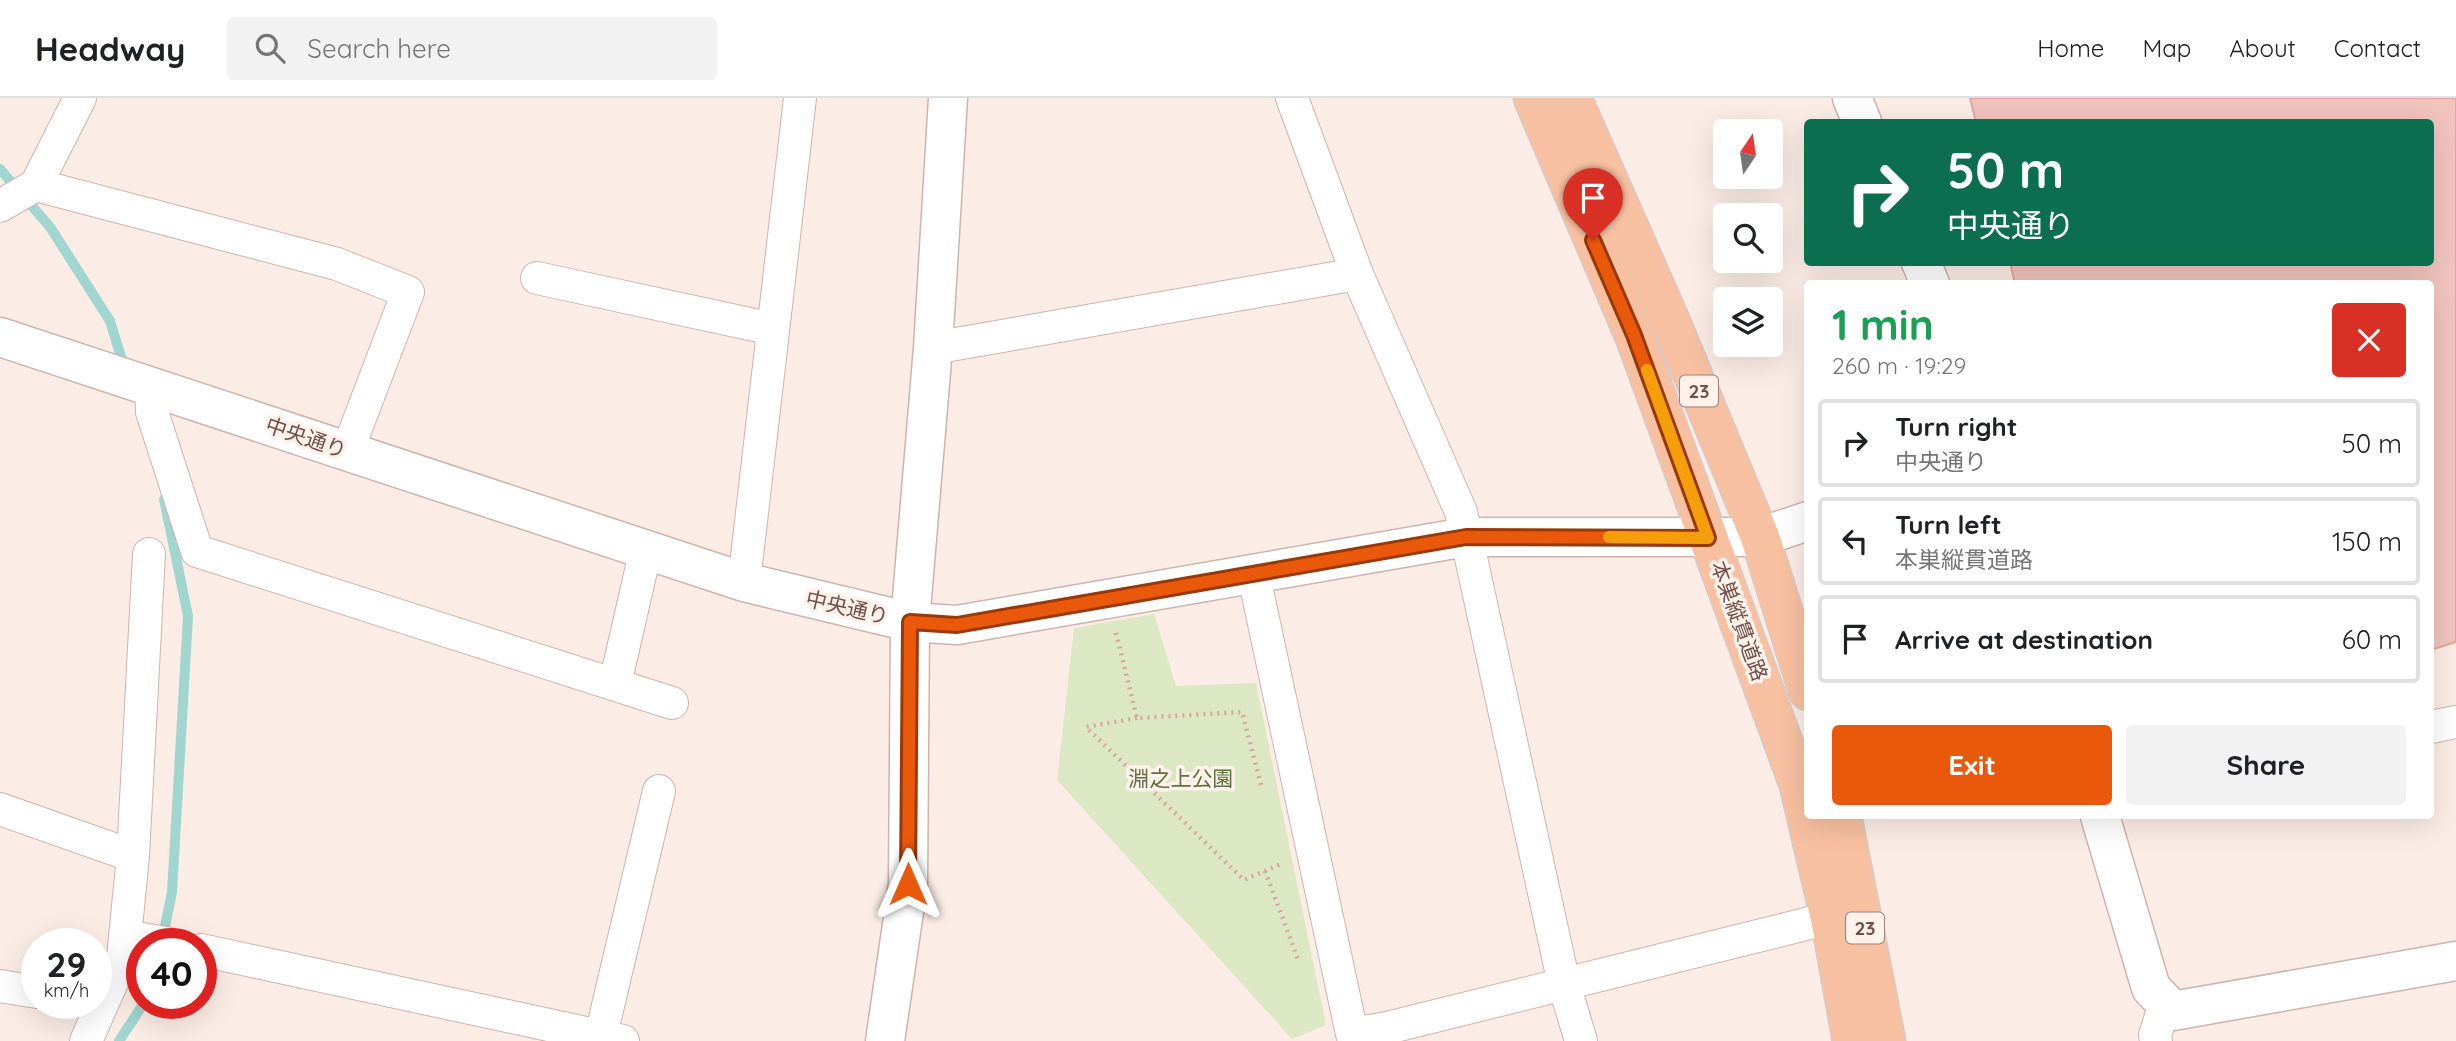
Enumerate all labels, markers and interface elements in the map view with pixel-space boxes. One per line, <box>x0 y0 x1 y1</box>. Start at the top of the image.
search box <box>227 17 717 80</box>
text: Headway <box>35 28 185 69</box>
icon: search <box>251 29 289 67</box>
text: Search here <box>307 32 451 65</box>
text: Home <box>2037 33 2104 63</box>
text: Map <box>2142 33 2191 63</box>
text: About <box>2229 33 2296 63</box>
text: Contact <box>2334 33 2421 63</box>
north arrow <box>1713 119 1783 189</box>
map controls <box>1713 119 1783 357</box>
text: 50 m <box>1947 139 2064 200</box>
icon: right <box>1832 147 1923 238</box>
pin <box>1563 168 1623 240</box>
icon: arrive <box>1574 179 1612 217</box>
button: search <box>1713 203 1783 273</box>
text: 中央通り <box>1947 205 2075 245</box>
button: layers <box>1713 287 1783 357</box>
text: 1 min <box>1832 298 1934 351</box>
button: close <box>2332 303 2406 377</box>
text: 260 m · 19:29 <box>1832 351 1966 380</box>
road number: 23 <box>1680 376 1718 406</box>
text: Turn right <box>1895 410 2017 443</box>
street label: 中央通り <box>262 411 350 463</box>
icon: right <box>1836 424 1874 462</box>
text: 50 m <box>2342 427 2402 460</box>
text: 中央通り <box>1895 447 1987 476</box>
text: Turn left <box>1895 508 2002 541</box>
icon: left <box>1836 522 1874 560</box>
text: 150 m <box>2332 525 2402 558</box>
text: 本巣縦貫道路 <box>1895 545 2033 574</box>
street label: 本巣縦貫道路 <box>1706 557 1774 684</box>
street label: 中央通り <box>803 585 891 629</box>
icon: arrive <box>1836 620 1874 658</box>
text: Arrive at destination <box>1895 623 2153 656</box>
text: 60 m <box>2342 623 2402 656</box>
button: Exit <box>1832 725 2112 805</box>
button: Share <box>2126 725 2406 805</box>
park label: 淵之上公園 <box>1129 765 1234 791</box>
position arrow <box>871 847 945 921</box>
road number: 23 <box>1846 912 1884 944</box>
speed limit sign: 40 <box>126 928 217 1019</box>
text: 29 <box>47 942 86 986</box>
text: km/h <box>44 979 89 1002</box>

